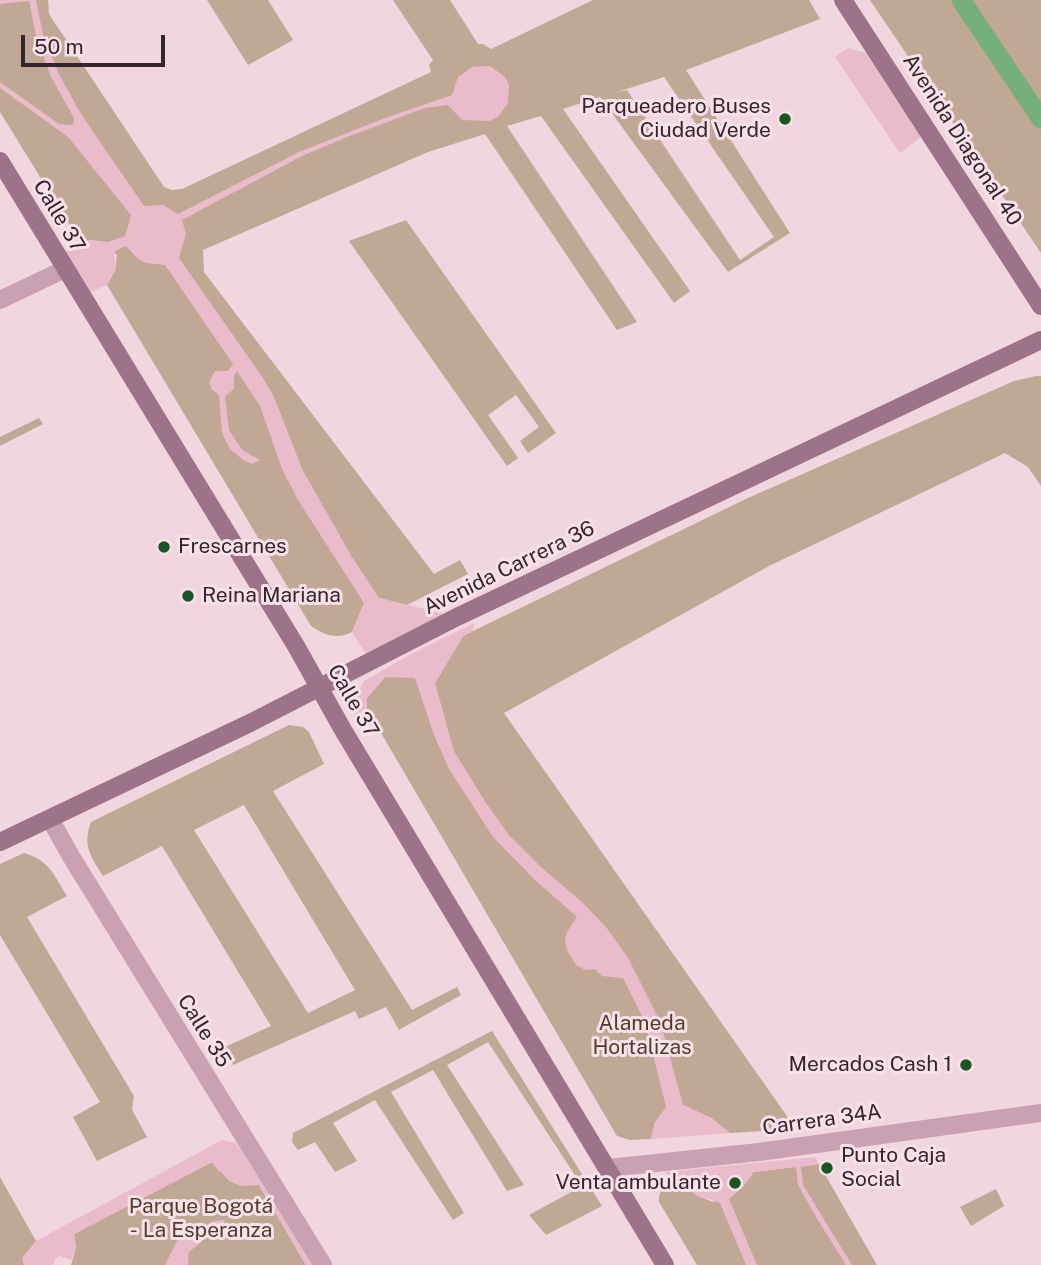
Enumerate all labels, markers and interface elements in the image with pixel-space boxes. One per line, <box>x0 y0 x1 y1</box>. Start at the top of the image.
scale bar <box>24 21 168 65</box>
text: 50 m <box>34 34 84 59</box>
street label: Avenida Diagonal 40 <box>897 49 1027 231</box>
place label: Parqueadero Buses Ciudad Verde <box>581 94 771 144</box>
marker: Parqueadero Buses Ciudad Verde <box>777 111 793 127</box>
street label: Calle 37 <box>28 175 90 257</box>
street label: Avenida Carrera 36 <box>419 516 599 620</box>
place label: Frescarnes <box>178 534 287 560</box>
marker: Frescarnes <box>156 539 172 555</box>
place label: Reina Mariana <box>202 583 341 609</box>
marker: Reina Mariana <box>180 588 196 604</box>
street label: Calle 37 <box>322 660 384 742</box>
street label: Calle 35 <box>172 990 236 1072</box>
park label: Alameda Hortalizas <box>592 1011 692 1061</box>
place label: Mercados Cash 1 <box>788 1052 952 1078</box>
marker: Mercados Cash 1 <box>958 1057 974 1073</box>
street label: Carrera 34A <box>761 1099 883 1141</box>
place label: Punto Caja Social <box>841 1143 946 1193</box>
marker: Punto Caja Social <box>819 1160 835 1176</box>
place label: Venta ambulante <box>556 1170 721 1196</box>
marker: Venta ambulante <box>727 1175 743 1191</box>
park label: Parque Bogotá - La Esperanza <box>129 1194 273 1244</box>

